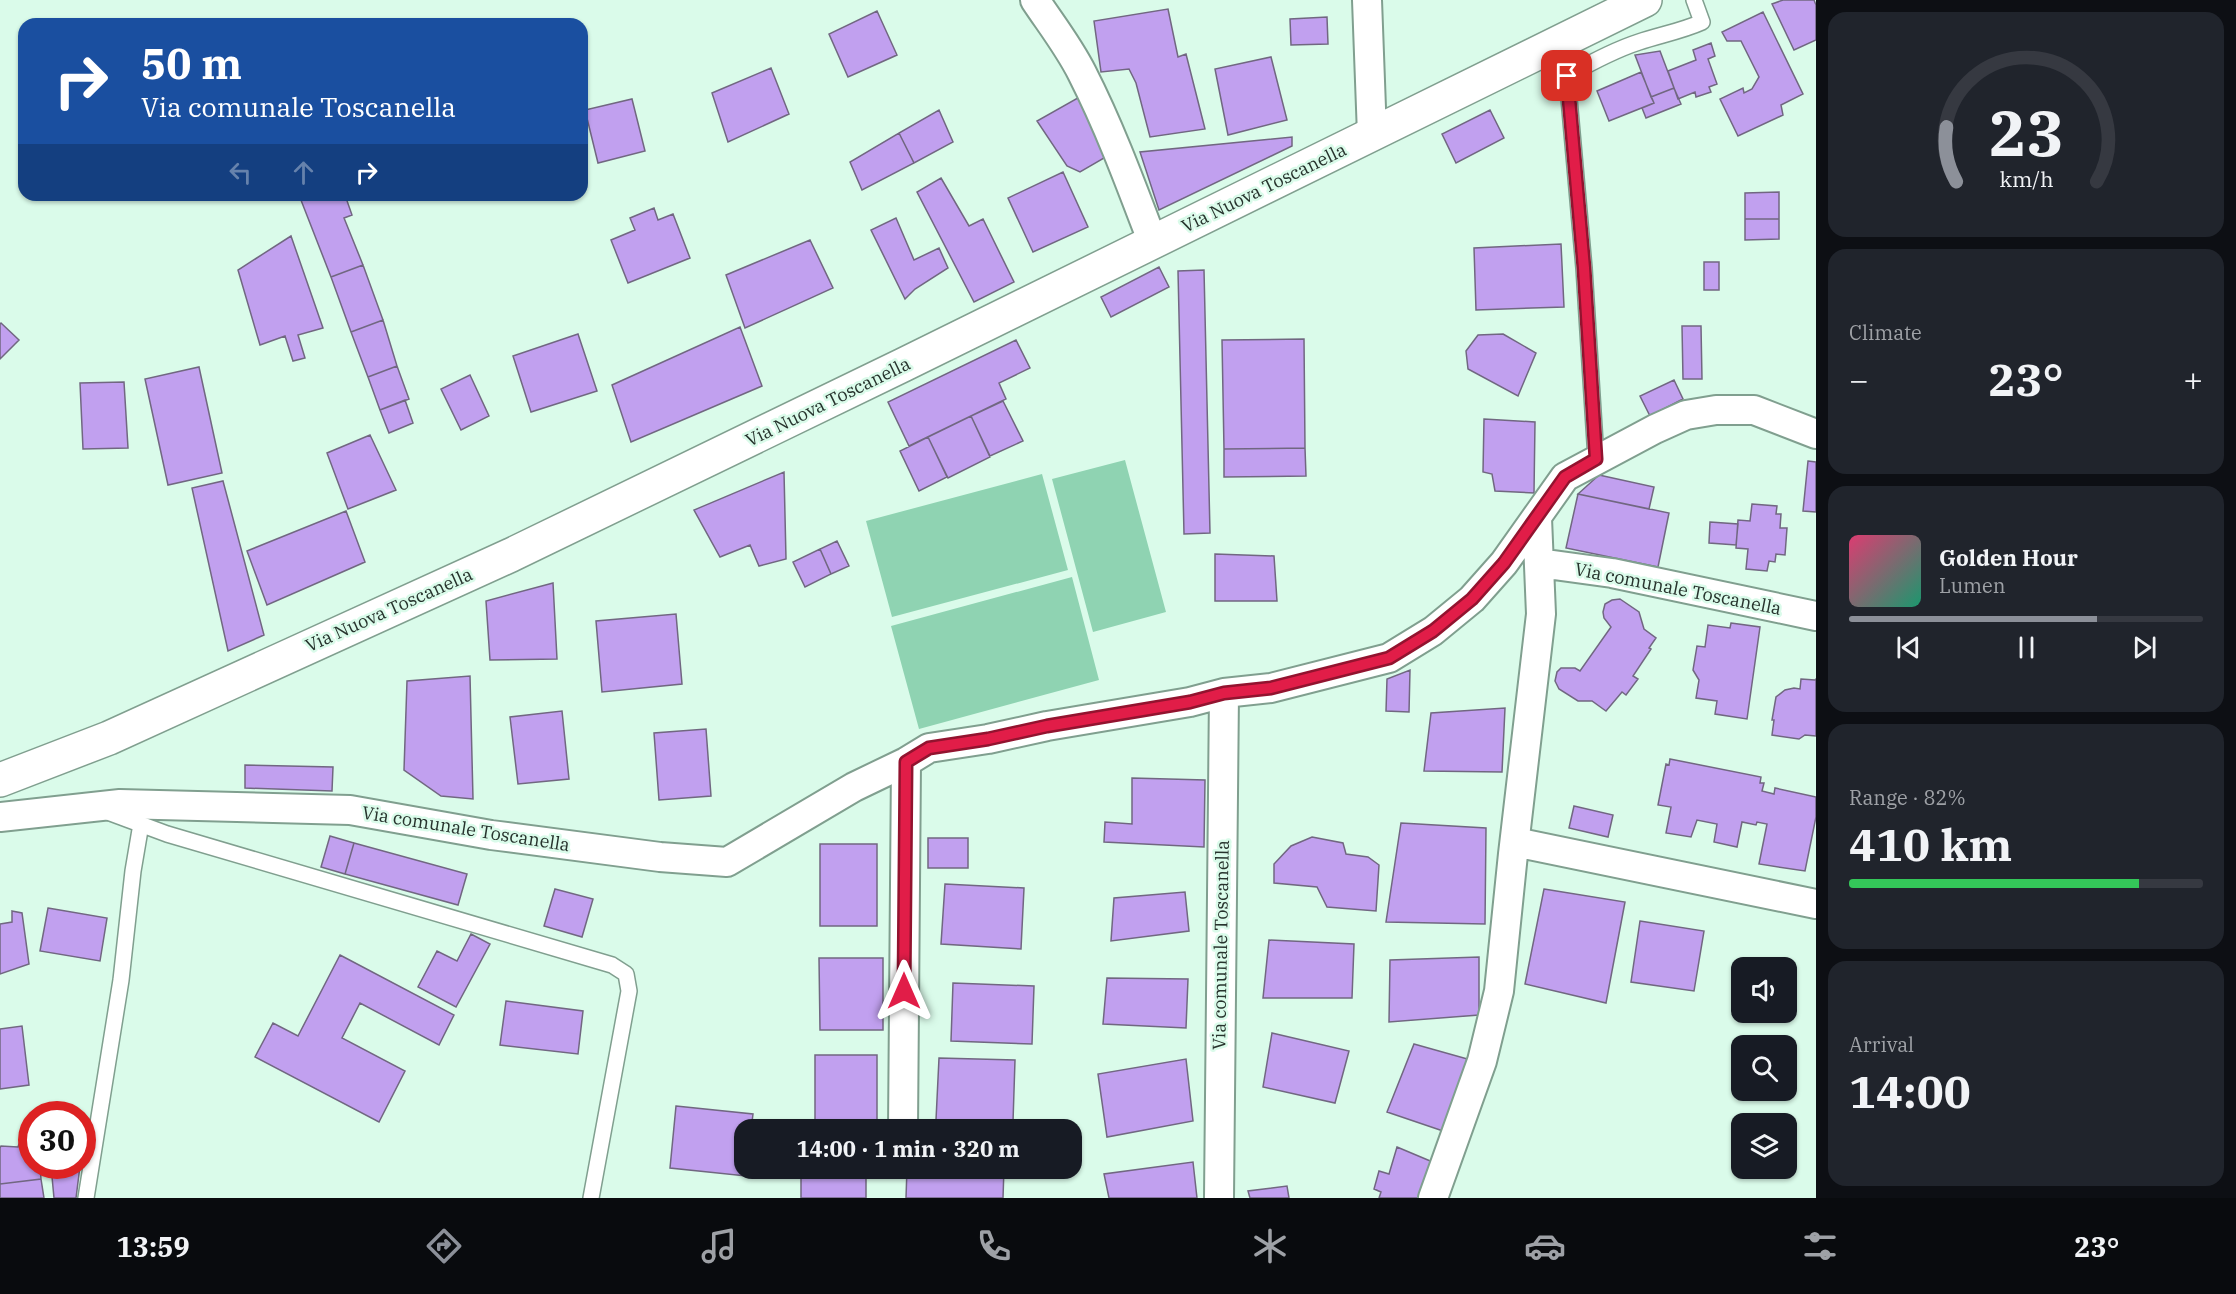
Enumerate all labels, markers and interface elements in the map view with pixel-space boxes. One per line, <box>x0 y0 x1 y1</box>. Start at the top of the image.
text: 50 m <box>141 36 242 91</box>
icon: right <box>42 42 120 120</box>
pin <box>1541 50 1592 101</box>
icon: arrive <box>1550 59 1583 92</box>
text: Via comunale Toscanella <box>141 89 456 124</box>
text: 23 <box>1989 92 2063 173</box>
street label: Via Nuova Toscanella <box>1178 138 1350 237</box>
icon: left <box>224 156 257 189</box>
icon: ahead <box>287 156 320 189</box>
icon: right <box>350 156 383 189</box>
text: km/h <box>1999 165 2053 193</box>
text: Climate <box>1849 319 1922 346</box>
text: 23° <box>1988 350 2064 408</box>
street label: Via Nuova Toscanella <box>742 352 914 451</box>
text: − <box>1849 358 1869 401</box>
text: + <box>2183 358 2203 401</box>
text: Golden Hour <box>1939 543 2078 572</box>
street label: Via comunale Toscanella <box>1573 557 1784 620</box>
street label: Via Nuova Toscanella <box>302 562 476 657</box>
text: Lumen <box>1939 572 2006 599</box>
icon: previous <box>1892 631 1925 664</box>
icon: pause <box>2010 631 2043 664</box>
icon: next <box>2128 631 2161 664</box>
text: Range · 82% <box>1849 784 1966 811</box>
street label: Via comunale Toscanella <box>361 801 572 856</box>
text: 410 km <box>1849 815 2012 873</box>
street label: Via comunale Toscanella <box>1207 840 1234 1050</box>
map controls <box>1731 957 1797 1179</box>
button: sound <box>1731 957 1797 1023</box>
position arrow <box>872 959 936 1023</box>
text: Arrival <box>1849 1031 1914 1058</box>
button: search <box>1731 1035 1797 1101</box>
text: 14:00 <box>1849 1062 1971 1120</box>
speed limit sign: 30 <box>18 1101 96 1179</box>
button: layers <box>1731 1113 1797 1179</box>
text: 14:00 · 1 min · 320 m <box>796 1134 1020 1163</box>
icon: directions <box>423 1225 465 1267</box>
icon: music <box>698 1225 740 1267</box>
icon: phone <box>973 1225 1015 1267</box>
icon: climate <box>1249 1225 1291 1267</box>
icon: car <box>1524 1225 1566 1267</box>
icon: filters <box>1799 1225 1841 1267</box>
text: 13:59 <box>117 1229 190 1264</box>
text: 23° <box>2074 1229 2119 1264</box>

